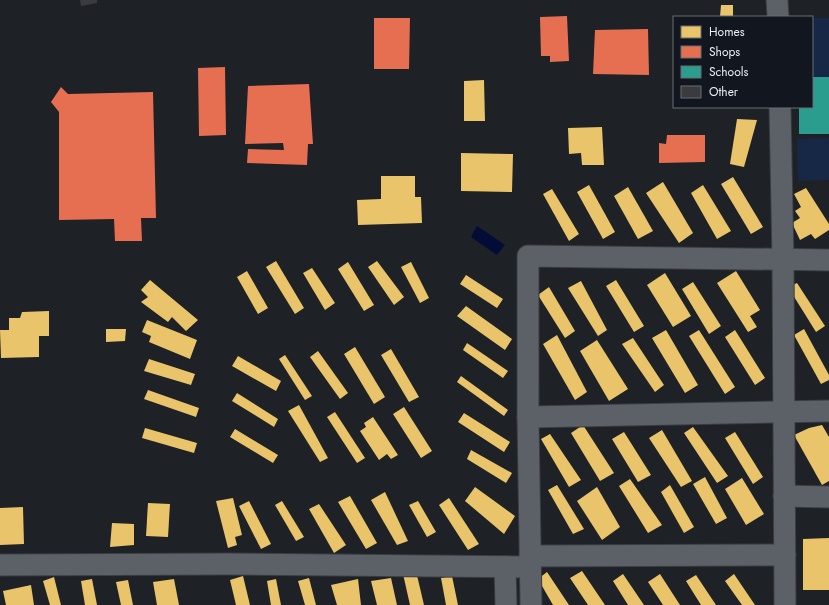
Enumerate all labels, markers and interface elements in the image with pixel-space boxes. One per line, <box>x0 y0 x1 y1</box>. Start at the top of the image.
legend <box>673 16 813 108</box>
text: Homes <box>709 23 745 41</box>
text: Shops <box>709 43 740 61</box>
text: Schools <box>709 63 748 81</box>
text: Other <box>709 83 739 101</box>

